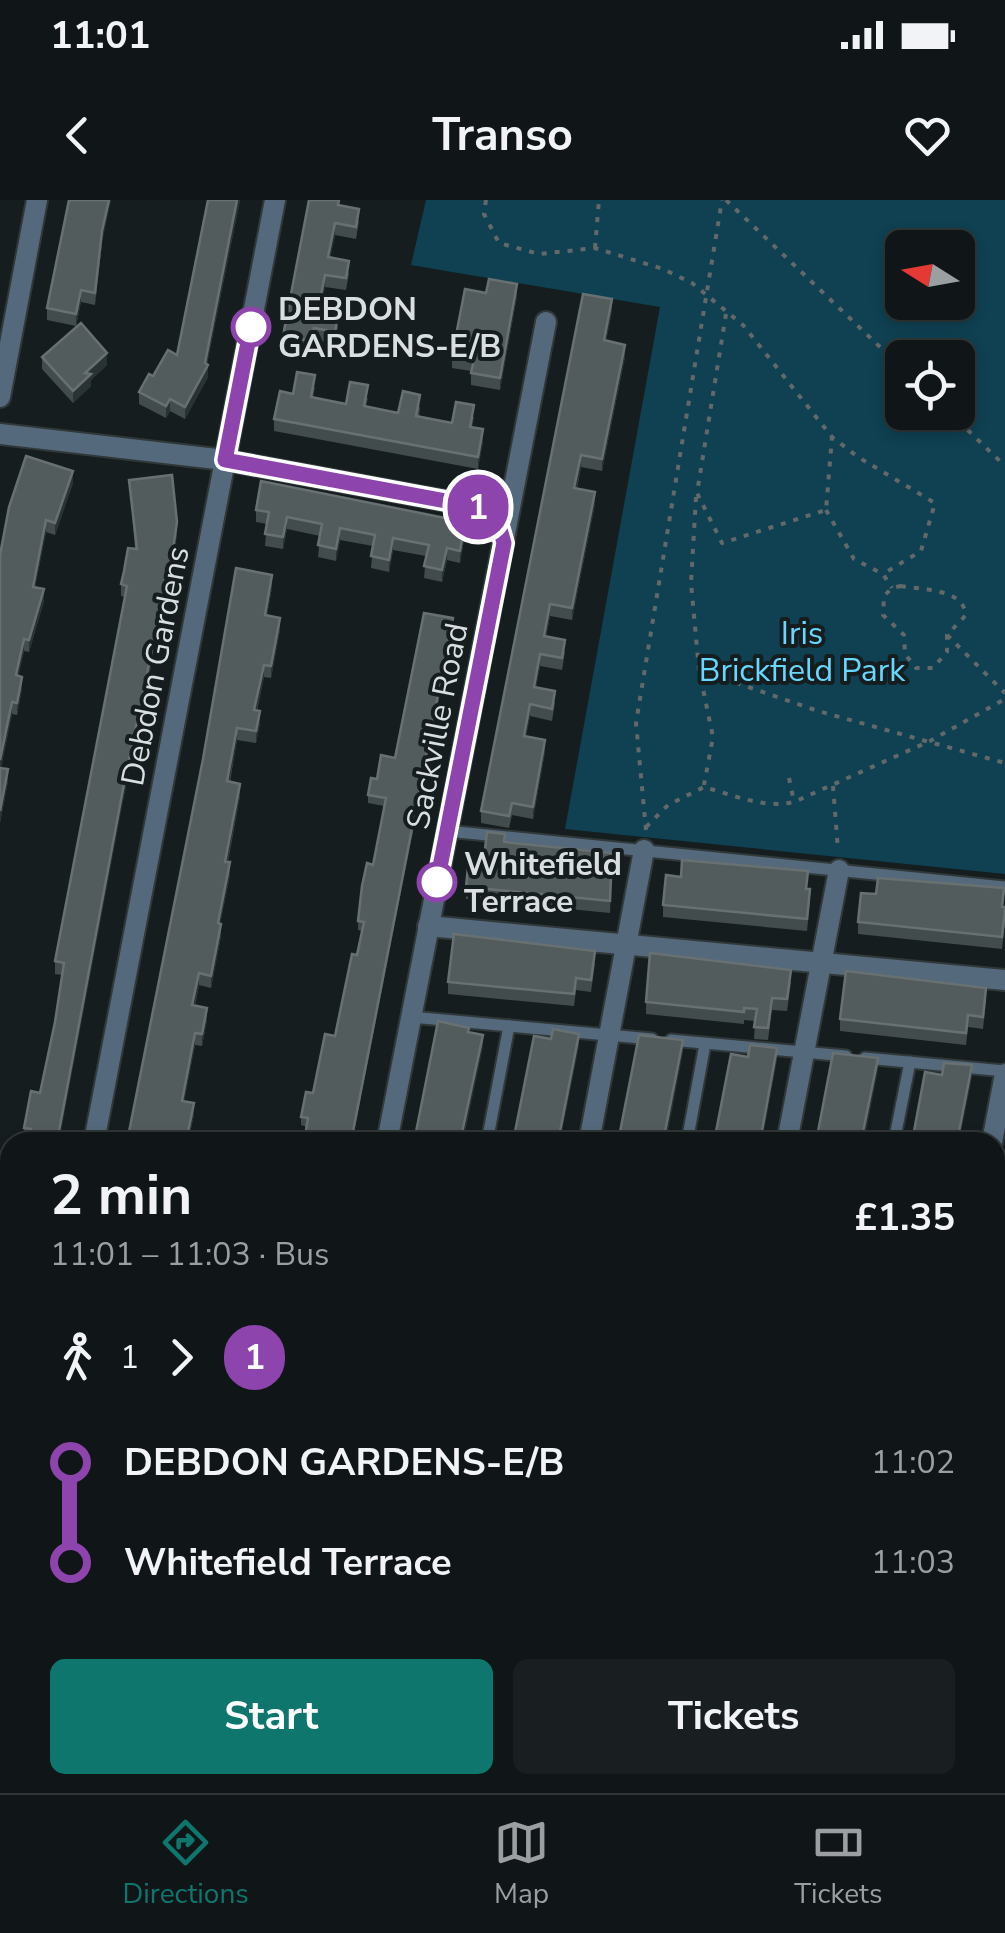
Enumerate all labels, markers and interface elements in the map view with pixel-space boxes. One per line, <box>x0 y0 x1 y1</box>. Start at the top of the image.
text: 11:01 <box>50 10 151 61</box>
text: Transo <box>432 105 573 166</box>
icon: back <box>50 108 105 163</box>
icon: heart <box>900 108 955 163</box>
north arrow <box>885 230 975 320</box>
map controls <box>885 230 975 430</box>
place label: DEBDON GARDENS-E/B <box>278 288 501 368</box>
marker: DEBDON GARDENS-E/B <box>232 308 270 346</box>
button: locate <box>885 340 975 430</box>
line badge: 1 <box>446 474 510 540</box>
text: 1 <box>467 484 489 531</box>
street label: Debdon Gardens <box>111 543 200 789</box>
park label: Iris Brickfield Park <box>699 612 906 692</box>
street label: Sackville Road <box>396 619 479 833</box>
place label: Whitefield Terrace <box>464 843 622 923</box>
marker: Whitefield Terrace <box>418 863 456 901</box>
text: 2 min <box>50 1158 192 1233</box>
text: £1.35 <box>854 1192 955 1243</box>
text: 11:01 – 11:03 · Bus <box>50 1233 329 1276</box>
icon: walk <box>50 1330 105 1385</box>
icon: forward <box>154 1330 209 1385</box>
text: 1 <box>244 1334 265 1381</box>
text: 1 <box>120 1336 139 1379</box>
text: DEBDON GARDENS-E/B <box>124 1437 564 1488</box>
text: 11:02 <box>871 1441 955 1484</box>
text: Whitefield Terrace <box>124 1537 452 1588</box>
text: 11:03 <box>871 1541 955 1584</box>
button: Start <box>50 1659 493 1774</box>
button: Tickets <box>513 1659 955 1774</box>
tab: Directions <box>123 1815 249 1913</box>
tab: Map <box>494 1815 549 1913</box>
tab: Tickets <box>794 1815 882 1913</box>

